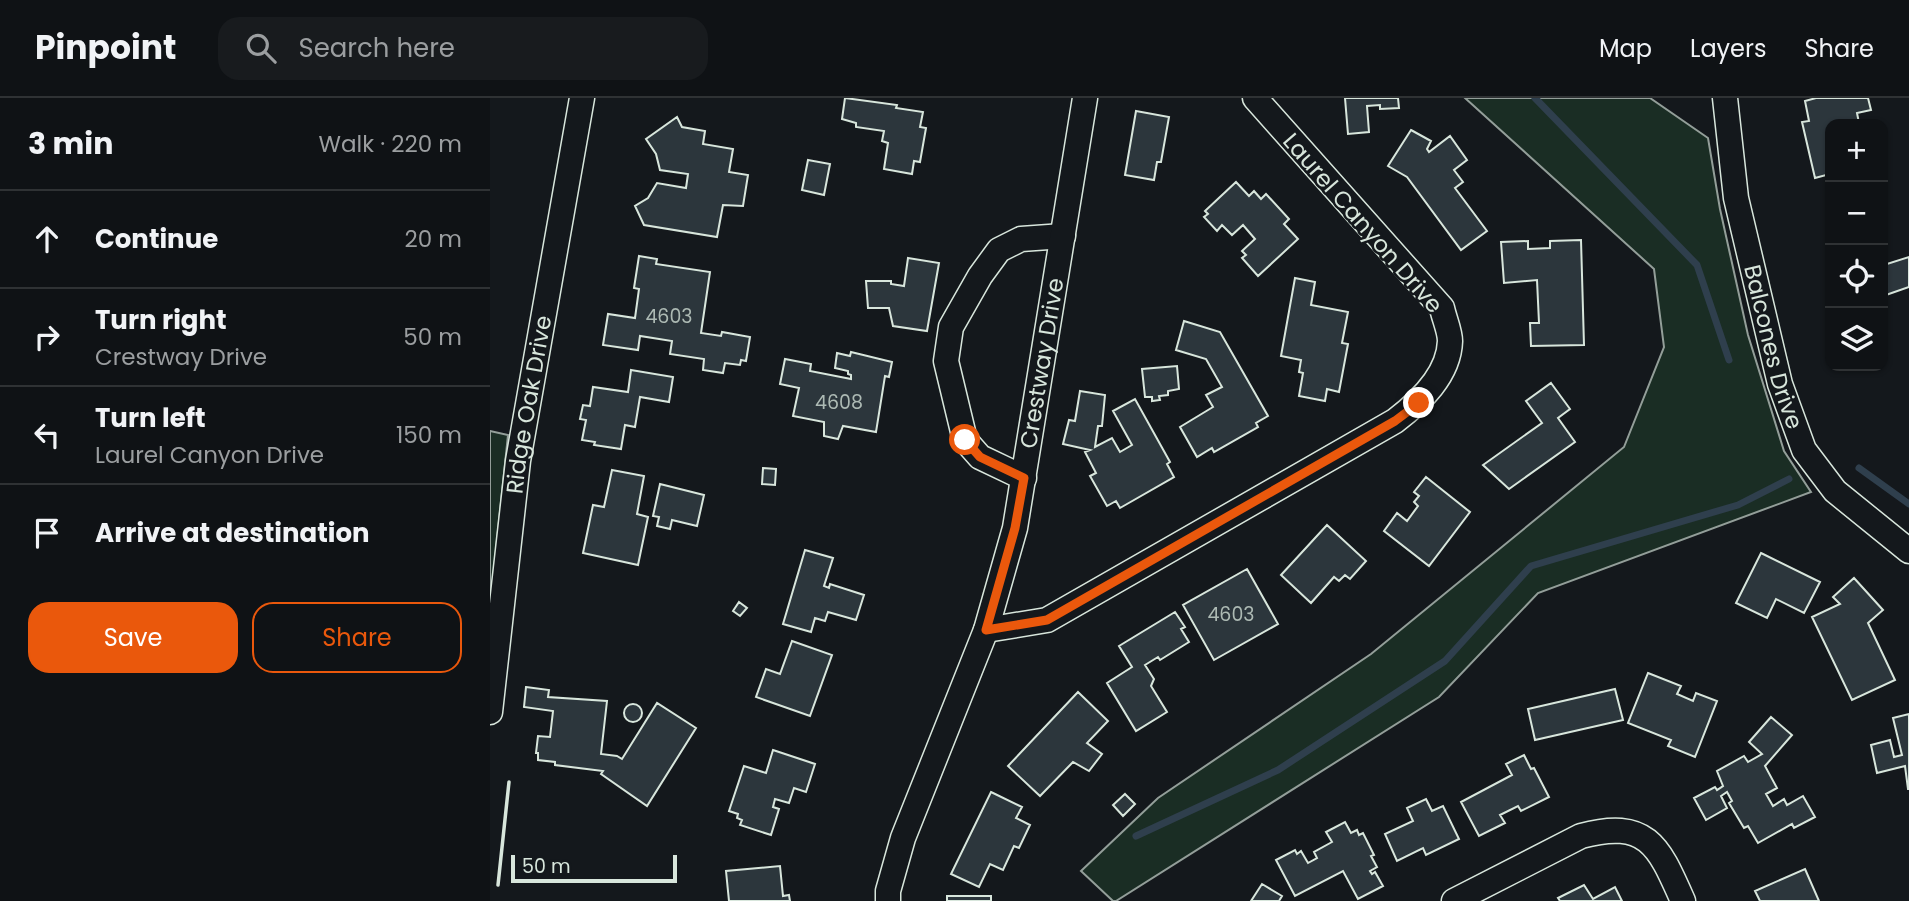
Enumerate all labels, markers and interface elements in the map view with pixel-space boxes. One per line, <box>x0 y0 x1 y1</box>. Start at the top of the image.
search box <box>218 17 708 80</box>
text: Pinpoint <box>35 24 176 71</box>
icon: search <box>242 29 280 67</box>
text: Search here <box>298 30 455 66</box>
text: Map <box>1599 32 1652 65</box>
text: Layers <box>1690 32 1766 65</box>
text: Share <box>1804 32 1874 65</box>
map controls <box>1825 119 1888 371</box>
button: + <box>1825 119 1888 182</box>
text: 3 min <box>28 122 113 165</box>
street label: Laurel Canyon Drive <box>1276 126 1450 320</box>
text: Walk · 220 m <box>319 128 462 160</box>
button: − <box>1825 182 1888 245</box>
icon: ahead <box>28 220 66 258</box>
text: Continue <box>95 221 218 257</box>
text: 20 m <box>404 223 462 255</box>
button: locate <box>1825 245 1888 308</box>
street label: Balcones Drive <box>1736 261 1811 433</box>
street label: Crestway Drive <box>1012 276 1071 451</box>
text: Turn right <box>95 302 227 338</box>
house number: 4603 <box>645 303 693 330</box>
button: layers <box>1825 308 1888 371</box>
street label: Ridge Oak Drive <box>498 313 559 495</box>
icon: right <box>28 318 66 356</box>
text: 50 m <box>403 321 462 353</box>
text: Crestway Drive <box>95 341 267 373</box>
route end <box>1403 387 1434 418</box>
house number: 4608 <box>815 389 863 416</box>
text: Turn left <box>95 400 206 436</box>
icon: left <box>28 416 66 454</box>
text: 150 m <box>396 419 462 451</box>
route start <box>949 424 980 455</box>
text: Laurel Canyon Drive <box>95 439 324 471</box>
icon: arrive <box>28 514 66 552</box>
text: Arrive at destination <box>95 515 370 551</box>
house number: 4603 <box>1207 601 1255 628</box>
button: Save <box>28 602 238 673</box>
button: Share <box>252 602 462 673</box>
scale bar <box>511 852 677 884</box>
text: 50 m <box>522 853 571 880</box>

